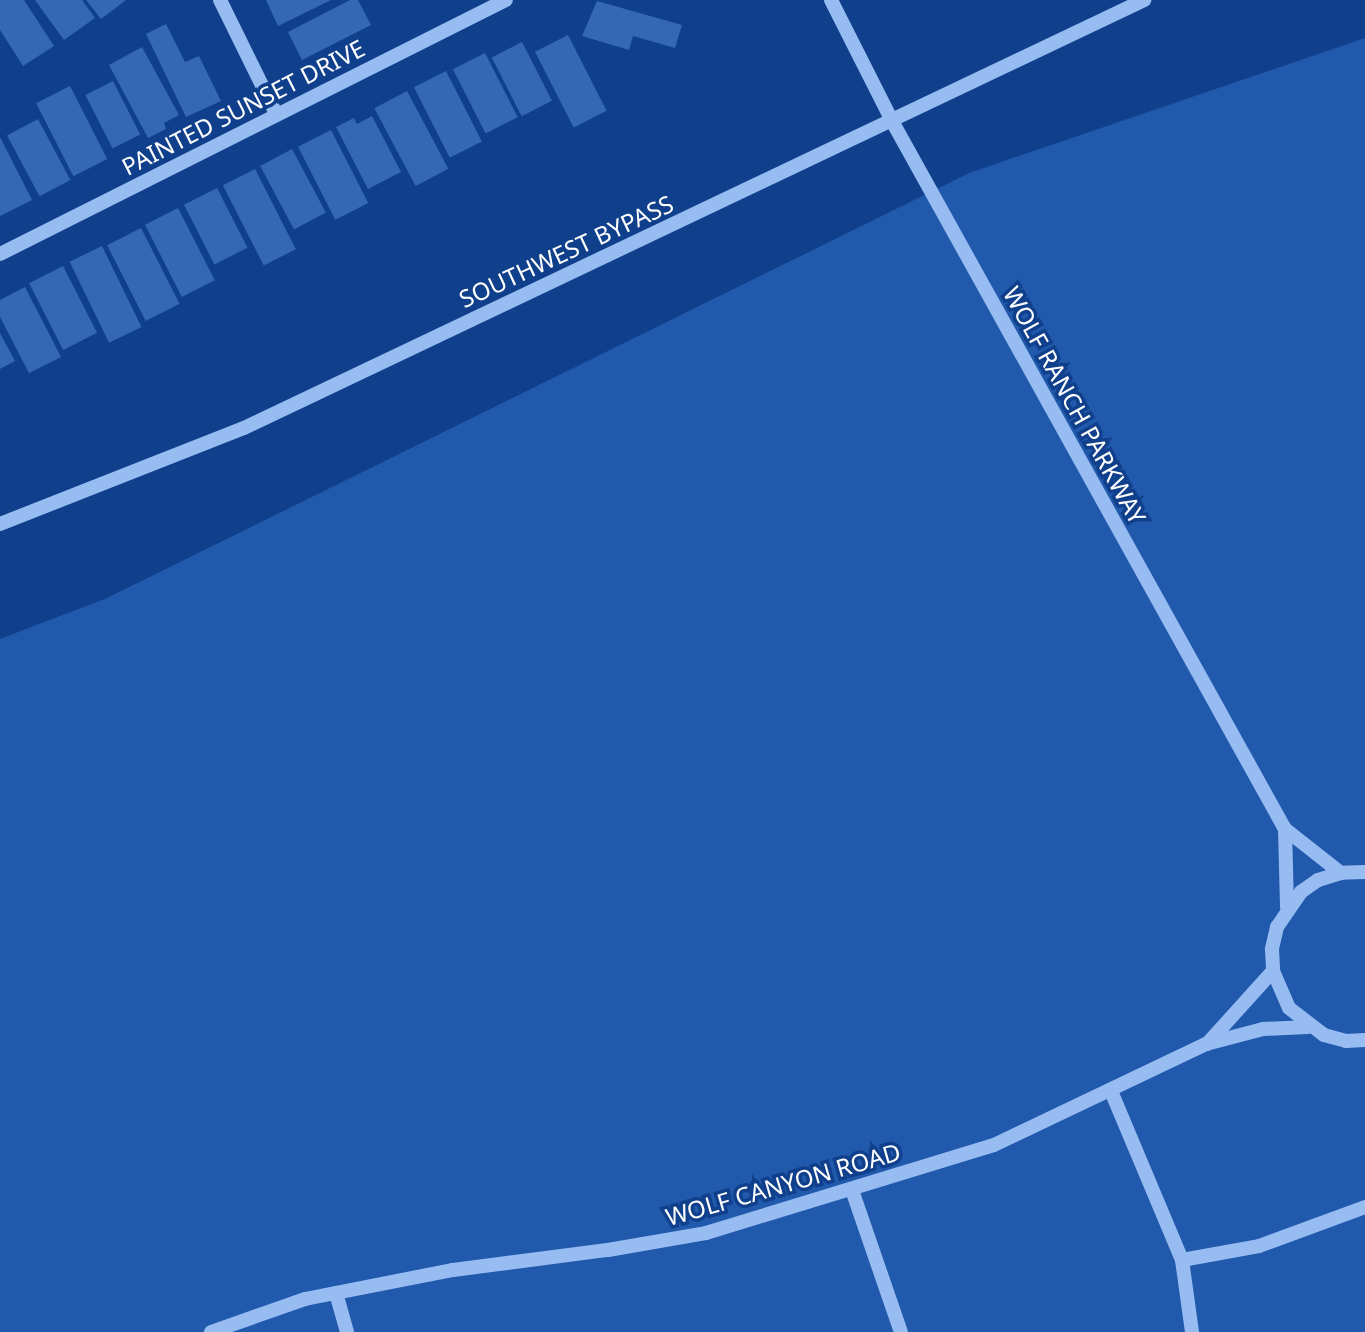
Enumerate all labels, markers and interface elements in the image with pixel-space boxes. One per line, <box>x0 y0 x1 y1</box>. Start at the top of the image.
street label: PAINTED SUNSET DRIVE <box>117 33 369 181</box>
street label: SOUTHWEST BYPASS <box>454 189 678 313</box>
street label: WOLF RANCH PARKWAY <box>998 281 1152 529</box>
street label: WOLF CANYON ROAD <box>662 1137 904 1231</box>

